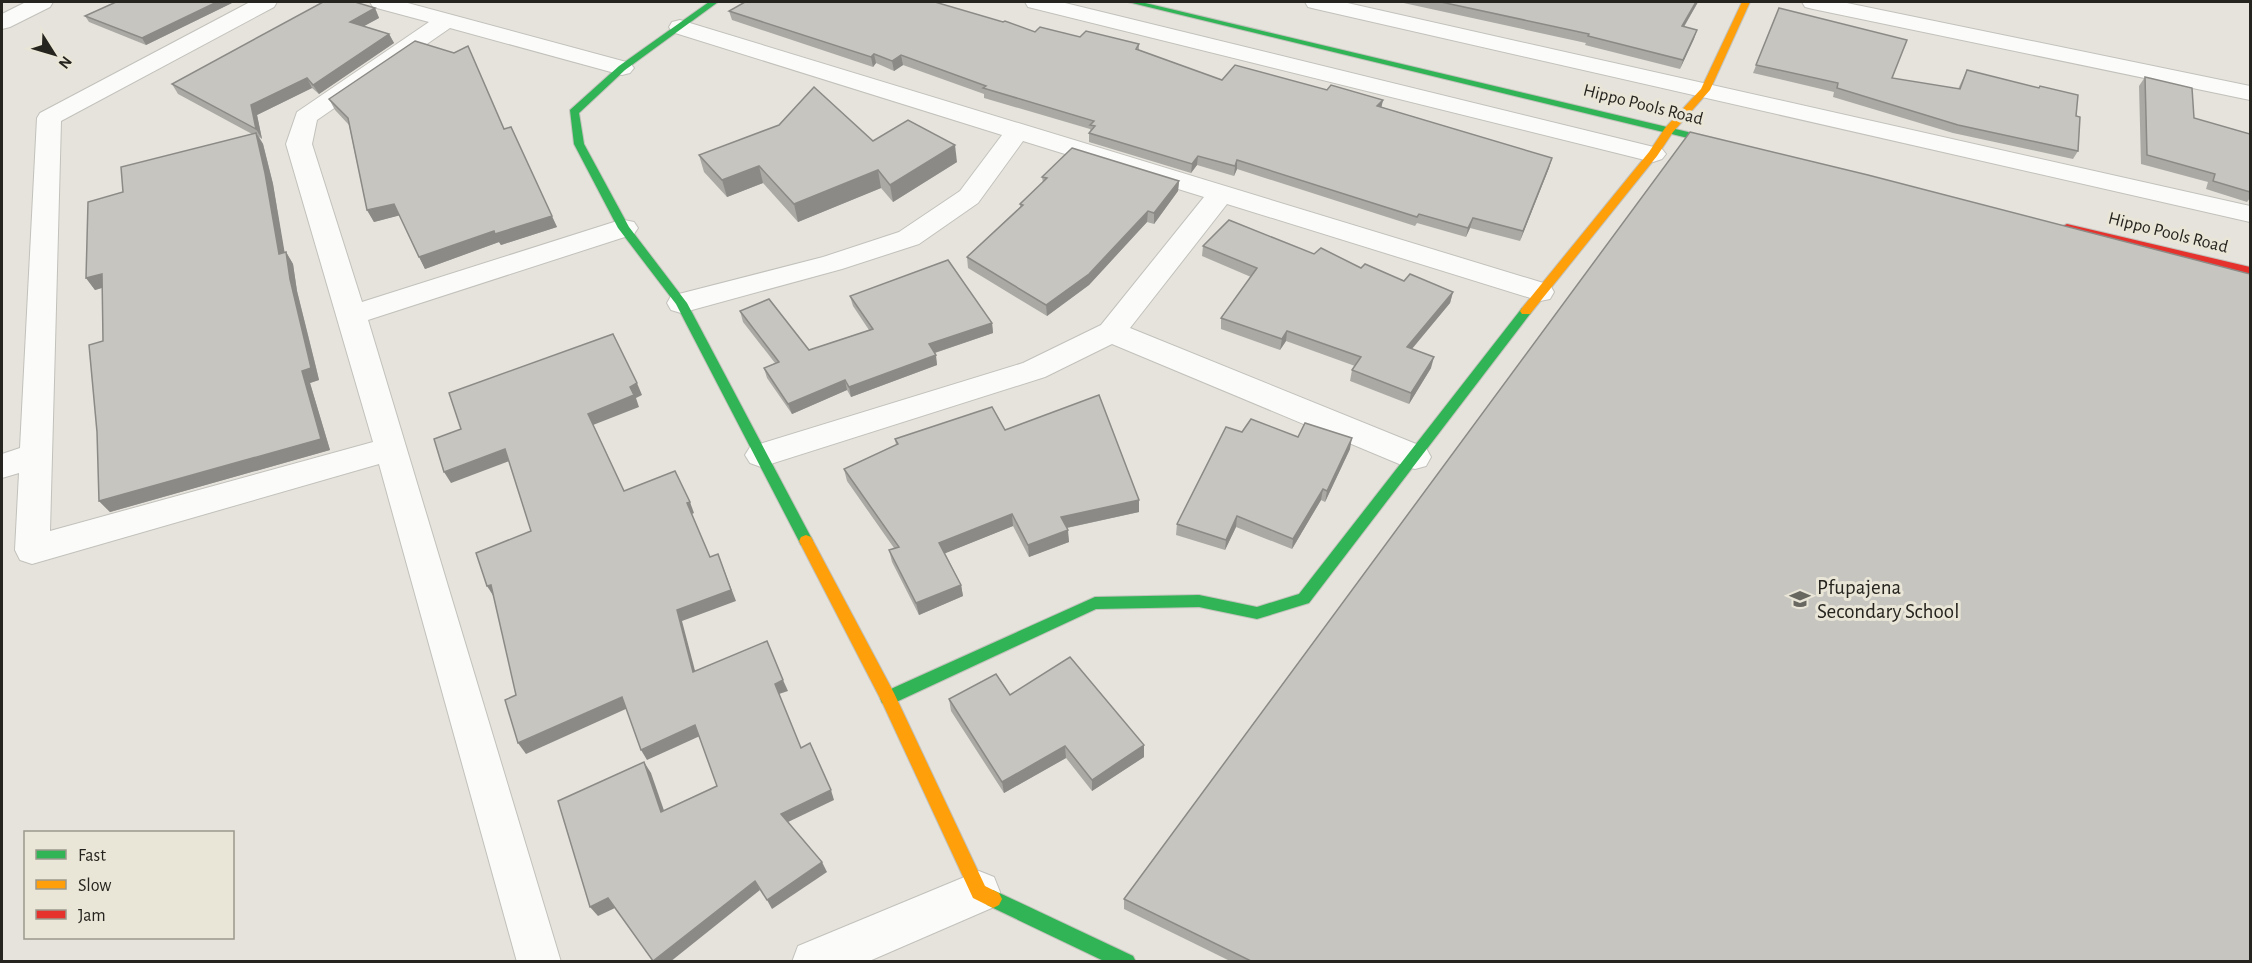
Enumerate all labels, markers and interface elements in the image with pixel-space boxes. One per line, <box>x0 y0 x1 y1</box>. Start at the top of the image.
north arrow <box>24 24 84 84</box>
text: N <box>55 53 75 72</box>
street label: Hippo Pools Road <box>1581 81 1705 129</box>
street label: Hippo Pools Road <box>2106 209 2230 257</box>
place label: Pfupajena Secondary School <box>1817 577 1959 622</box>
school or university icon: Pfupajena Secondary School <box>1788 587 1812 611</box>
legend <box>24 831 234 939</box>
text: Fast <box>78 847 106 865</box>
text: Slow <box>78 877 111 895</box>
text: Jam <box>78 907 106 925</box>

